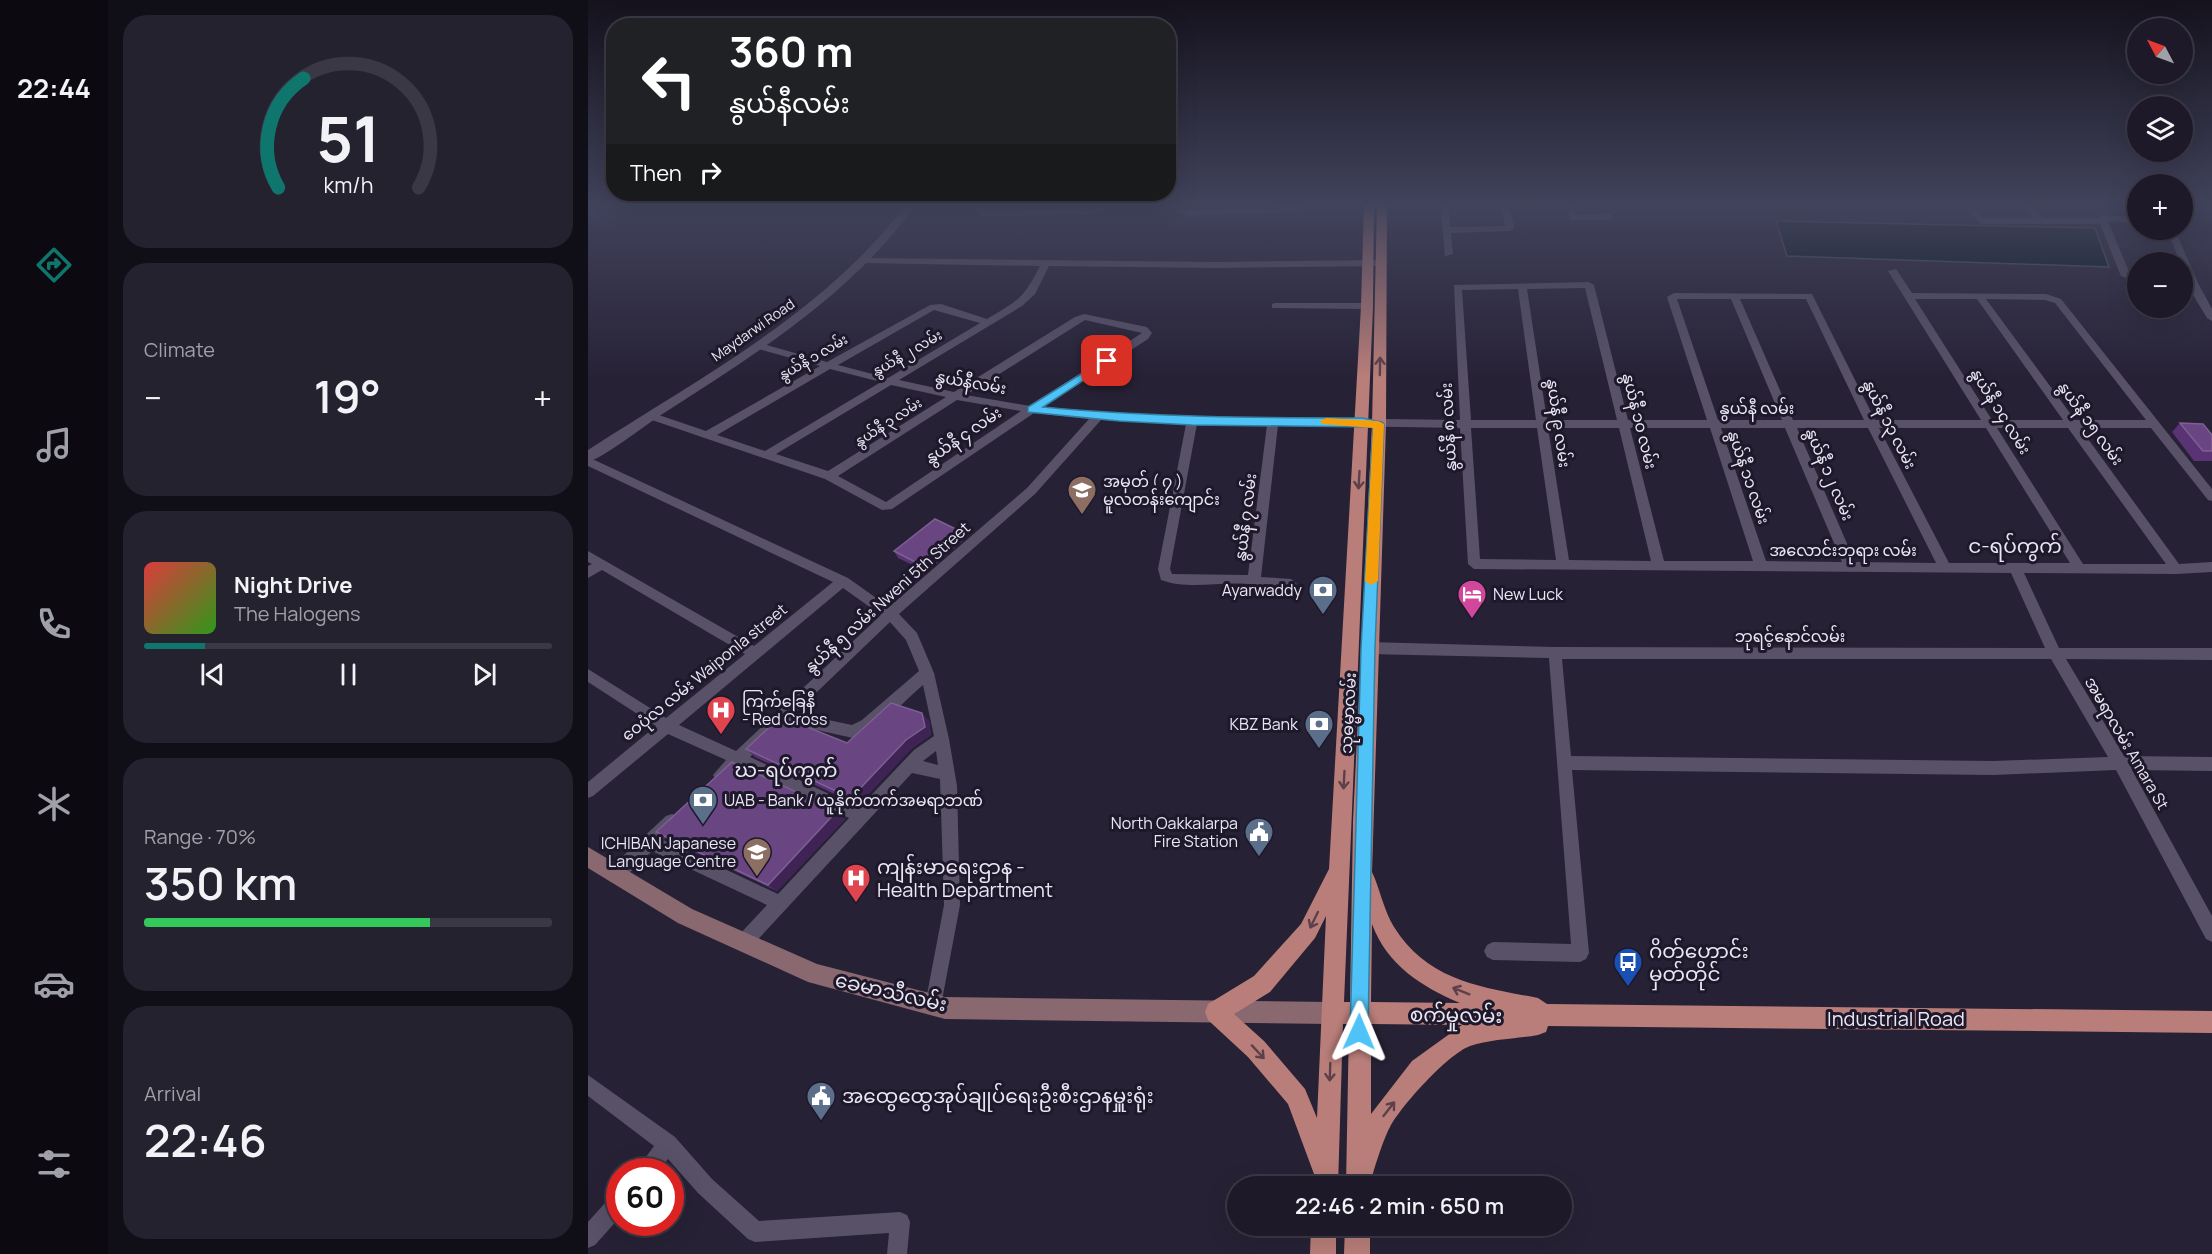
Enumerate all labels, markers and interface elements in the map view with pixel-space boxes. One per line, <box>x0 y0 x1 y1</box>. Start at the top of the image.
north arrow <box>2127 18 2193 84</box>
map controls <box>2127 18 2193 318</box>
text: 360 m <box>729 22 853 80</box>
icon: left <box>630 42 708 120</box>
text: 22:44 <box>17 69 91 106</box>
text: နွယ်နီလမ်း <box>729 84 850 121</box>
text: 51 <box>316 96 380 182</box>
button: layers <box>2127 96 2193 162</box>
icon: right <box>694 156 727 189</box>
text: Then <box>630 158 682 188</box>
text: km/h <box>323 171 373 200</box>
button: + <box>2127 174 2193 240</box>
icon: directions <box>33 244 75 286</box>
button: − <box>2127 252 2193 318</box>
street label: Maydarwi Road <box>707 294 798 365</box>
street label: နွယ်နီ ၂ လမ်း <box>868 325 947 383</box>
street label: နွယ်နီ ၁ လမ်း <box>775 329 852 387</box>
pin <box>1081 335 1132 386</box>
text: Climate <box>144 336 215 363</box>
icon: arrive <box>1090 344 1123 377</box>
one-way arrow <box>1374 356 1386 376</box>
street label: နွယ်နီ ၁၄ လမ်း <box>1963 364 2036 460</box>
text: 19° <box>314 365 381 427</box>
street label: နွယ်နီလမ်း <box>933 365 1008 402</box>
street label: နွယ်နီ ၁၀ လမ်း <box>1615 371 1663 472</box>
text: − <box>144 375 162 420</box>
text: + <box>533 375 552 420</box>
street label: နွယ်နီ ၁၃ လမ်း <box>1855 375 1922 474</box>
street label: နွယ်နီ ၉ လမ်း <box>1539 377 1576 469</box>
street label: နွယ်နီ ၁၅ လမ်း <box>2051 377 2129 471</box>
street label: နွယ်နီ ၈ လမ်း <box>1435 382 1464 472</box>
street label: နွယ်နီ ၃ လမ်း <box>850 393 927 453</box>
street label: နွယ်နီ လမ်း <box>1720 397 1794 422</box>
street label: နွယ်နီ ၄ လမ်း <box>920 401 1007 471</box>
icon: music <box>33 424 75 466</box>
street label: နွယ်နီ ၁၂ လမ်း <box>1798 424 1859 525</box>
street label: နွယ်နီ ၁၁ လမ်း <box>1720 427 1775 528</box>
place label: အမှတ် ( ၇ ) မူလတန်းကျောင်း <box>1103 470 1220 514</box>
one-way arrow <box>1353 470 1364 490</box>
street label: နွယ်နီ ၇ လမ်း <box>1229 472 1264 563</box>
school or university icon: အမှတ် ( ၇ ) မူလတန်းကျောင်း <box>1066 474 1098 516</box>
street label: နွယ်နီ ၅ လမ်း Nweni 5th Street <box>799 517 977 680</box>
district label: င-ရပ်ကွက် <box>1968 532 2062 562</box>
street label: အလောင်းဘုရား လမ်း <box>1769 539 1917 565</box>
text: Night Drive <box>234 570 353 600</box>
bank icon: Ayarwaddy <box>1307 574 1339 616</box>
hotel icon: New Luck <box>1456 578 1488 620</box>
place label: Ayarwaddy <box>1222 579 1303 601</box>
place label: New Luck <box>1493 583 1564 605</box>
street label: ဝေပုံလ လမ်း Waiponla street <box>617 598 794 749</box>
text: The Halogens <box>234 600 360 627</box>
icon: phone <box>33 603 75 645</box>
street label: ဘုရင့်နောင်လမ်း <box>1735 625 1845 651</box>
icon: previous <box>196 658 229 691</box>
icon: pause <box>332 658 365 691</box>
icon: next <box>468 658 501 691</box>
street label: သုဓမ္မာလမ်း <box>1335 672 1365 754</box>
street label: အမရာလမ်း Amara St <box>2077 672 2174 815</box>
place label: ကြက်ခြေနီ - Red Cross <box>742 690 827 730</box>
hospital icon: ကြက်ခြေနီ - Red Cross <box>705 694 737 736</box>
bank icon: KBZ Bank <box>1303 708 1335 750</box>
place label: KBZ Bank <box>1230 713 1299 735</box>
district label: ဃ-ရပ်ကွက် <box>734 756 838 786</box>
one-way arrow <box>1339 770 1350 790</box>
icon: climate <box>33 783 75 825</box>
bank icon: UAB - Bank / ယူနိုက်တက်အမရာဘဏ် <box>687 784 719 826</box>
place label: UAB - Bank / ယူနိုက်တက်အမရာဘဏ် <box>724 789 983 815</box>
place label: North Oakkalarpa Fire Station <box>1111 812 1238 852</box>
public building icon: North Oakkalarpa Fire Station <box>1243 816 1275 858</box>
text: Range · 70% <box>144 823 256 850</box>
place label: ICHIBAN Japanese Language Centre <box>601 832 736 872</box>
school or university icon: ICHIBAN Japanese Language Centre <box>741 836 773 878</box>
text: 350 km <box>144 852 297 914</box>
place label: ကျန်းမာရေးဌာန - Health Department <box>877 853 1053 903</box>
hospital icon: ကျန်းမာရေးဌာန - Health Department <box>840 862 872 904</box>
one-way arrow <box>1307 910 1319 928</box>
place label: ဂိတ်ဟောင်း မှတ်တိုင် <box>1649 937 1749 991</box>
bus stop icon: ဂိတ်ဟောင်း မှတ်တိုင် <box>1612 946 1644 988</box>
icon: car <box>33 963 75 1005</box>
street label: ခေမာသီလမ်း <box>833 966 950 1017</box>
one-way arrow <box>1453 985 1471 996</box>
position arrow <box>1327 1000 1391 1064</box>
street label: စက်မှုလမ်း <box>1410 1000 1502 1032</box>
street label: Industrial Road <box>1827 1005 1965 1032</box>
one-way arrow <box>1251 1045 1265 1060</box>
one-way arrow <box>1324 1061 1336 1081</box>
text: Arrival <box>144 1080 201 1107</box>
public building icon: အထွေထွေအုပ်ချုပ်ရေးဦးစီးဌာနမှူးရုံး <box>805 1080 837 1122</box>
place label: အထွေထွေအုပ်ချုပ်ရေးဦးစီးဌာနမှူးရုံး <box>842 1082 1154 1113</box>
one-way arrow <box>1382 1101 1395 1117</box>
text: 22:46 <box>144 1109 267 1171</box>
icon: filters <box>33 1143 75 1185</box>
speed limit sign: 60 <box>606 1158 684 1236</box>
text: 22:46 · 2 min · 650 m <box>1295 1191 1504 1221</box>

